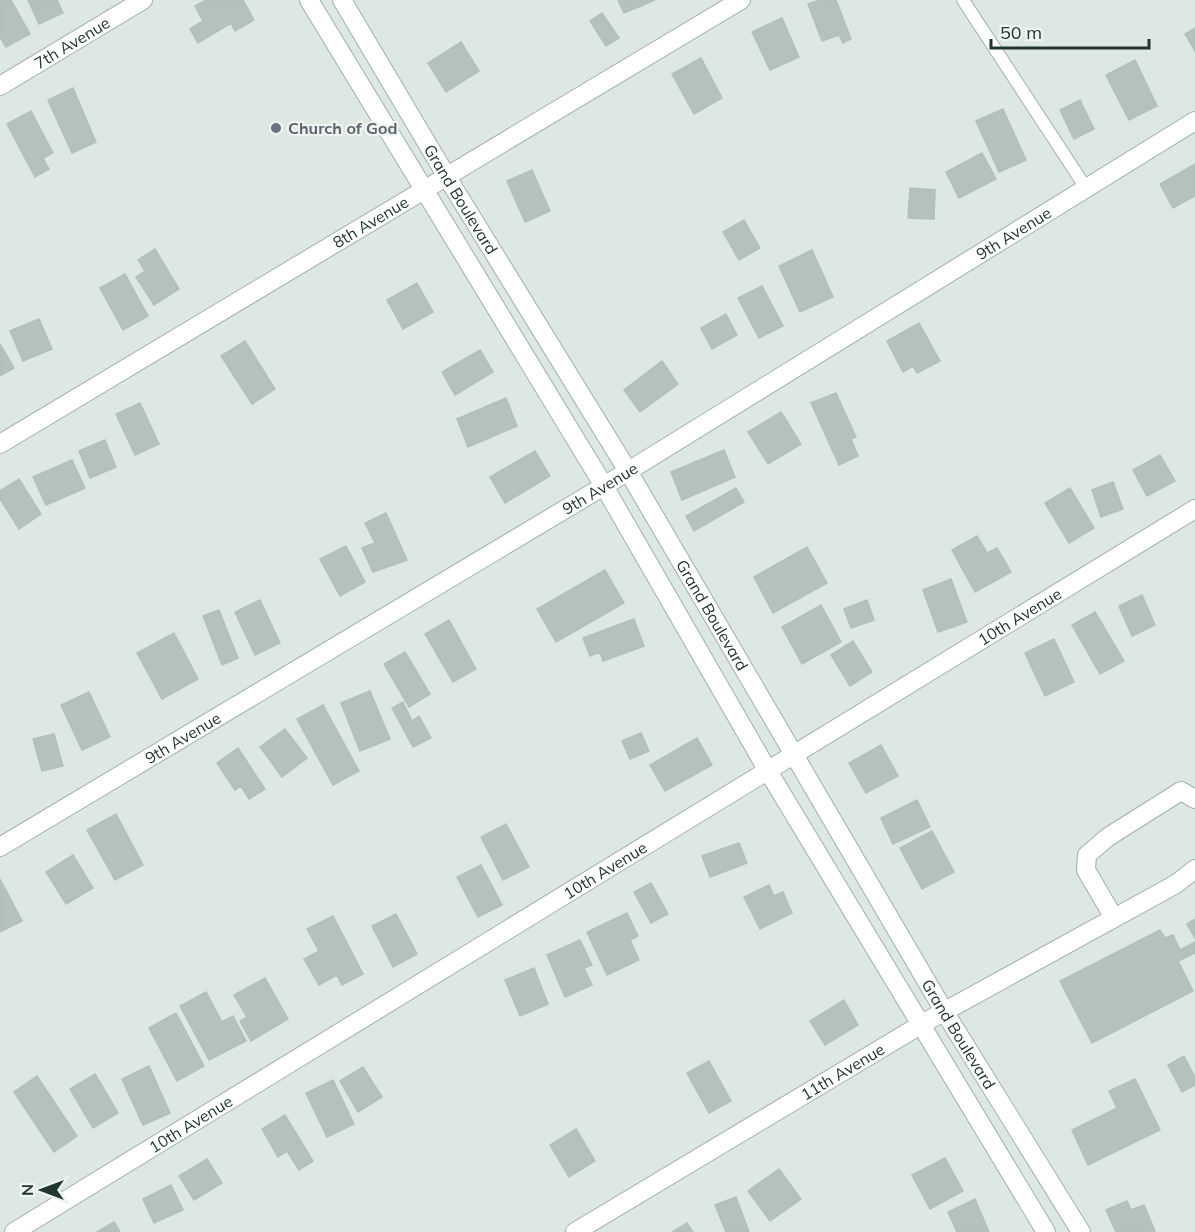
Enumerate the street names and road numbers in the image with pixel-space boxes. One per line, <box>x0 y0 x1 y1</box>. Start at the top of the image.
street label: 7th Avenue <box>31 12 113 73</box>
street label: Grand Boulevard <box>420 141 502 258</box>
street label: 8th Avenue <box>329 192 412 252</box>
street label: 9th Avenue <box>972 202 1055 264</box>
street label: 9th Avenue <box>559 458 641 519</box>
street label: Grand Boulevard <box>672 556 753 674</box>
street label: 10th Avenue <box>974 583 1065 650</box>
street label: 9th Avenue <box>141 707 224 768</box>
street label: 10th Avenue <box>560 837 650 903</box>
street label: Grand Boulevard <box>918 975 1000 1093</box>
street label: 11th Avenue <box>797 1039 888 1104</box>
street label: 10th Avenue <box>145 1091 236 1157</box>

